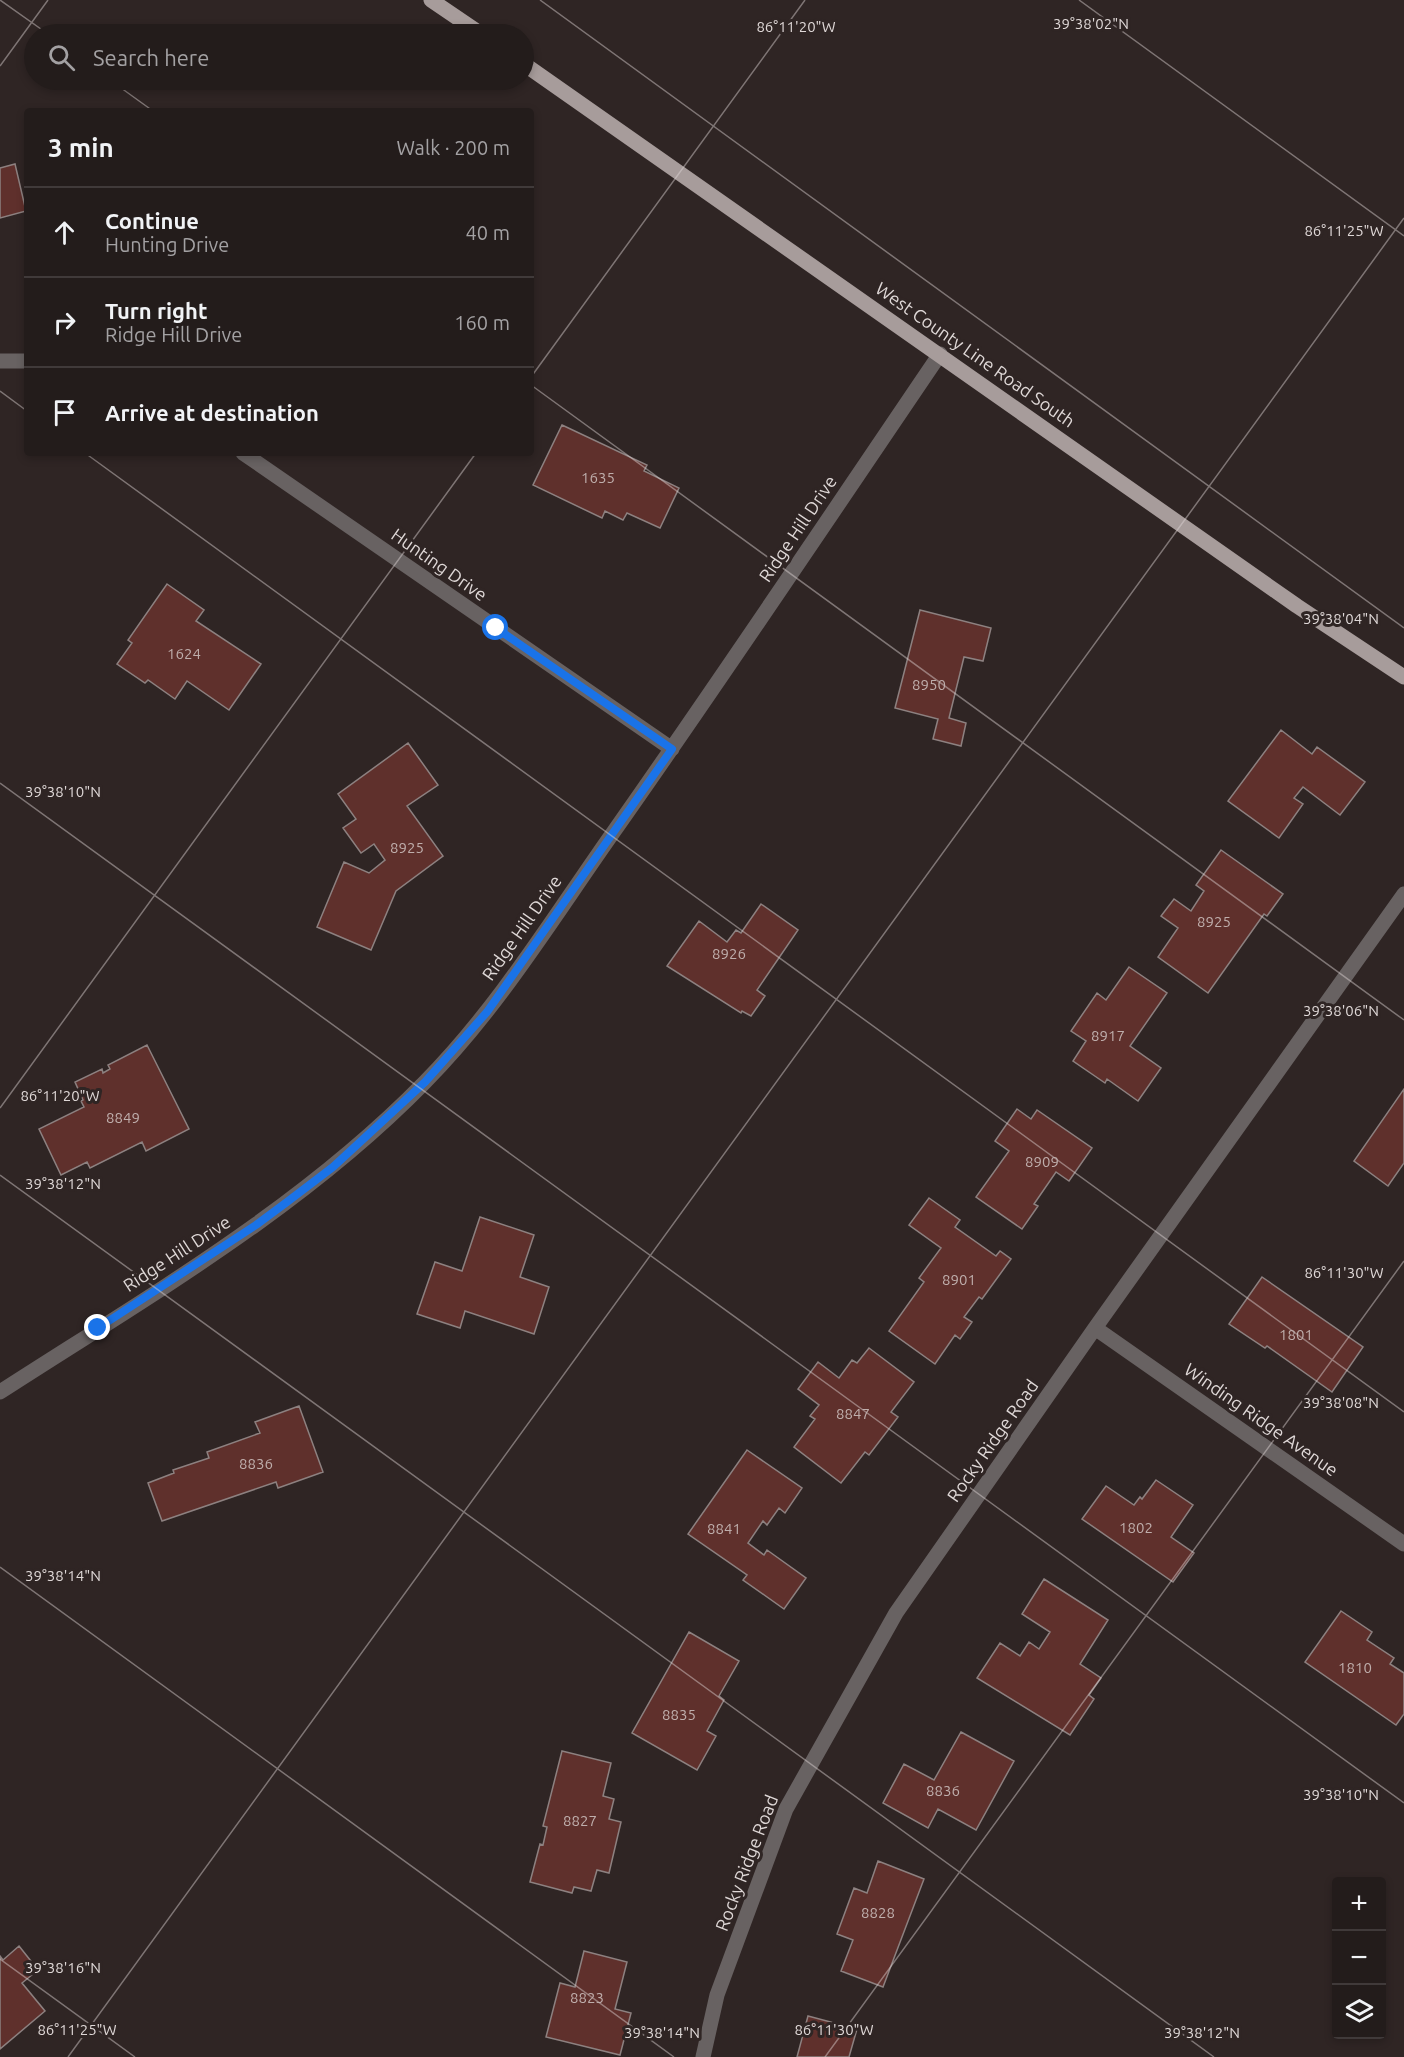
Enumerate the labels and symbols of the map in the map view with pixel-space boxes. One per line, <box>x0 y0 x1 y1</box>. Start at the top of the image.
text: 39°38'02"N <box>1053 15 1129 32</box>
text: 86°11'20"W <box>756 18 836 35</box>
text: 86°11'25"W <box>1304 222 1384 239</box>
street label: West County Line Road South <box>872 278 1079 431</box>
house number: 1635 <box>581 469 615 486</box>
street label: Ridge Hill Drive <box>754 472 840 585</box>
street label: Hunting Drive <box>388 524 491 604</box>
text: 39°38'04"N <box>1303 610 1379 627</box>
route start <box>482 614 508 640</box>
house number: 1624 <box>167 645 201 662</box>
house number: 8950 <box>912 676 946 693</box>
text: 39°38'10"N <box>25 783 101 800</box>
house number: 8925 <box>390 839 424 856</box>
street label: Ridge Hill Drive <box>478 871 565 984</box>
house number: 8925 <box>1197 913 1231 930</box>
house number: 8926 <box>712 945 746 962</box>
text: 39°38'06"N <box>1303 1002 1379 1019</box>
house number: 8917 <box>1091 1027 1125 1044</box>
text: 86°11'20"W <box>20 1087 100 1104</box>
house number: 8849 <box>106 1109 140 1126</box>
house number: 8909 <box>1025 1153 1059 1170</box>
text: 39°38'12"N <box>25 1175 101 1192</box>
street label: Ridge Hill Drive <box>119 1211 234 1295</box>
text: 86°11'30"W <box>1304 1264 1384 1281</box>
house number: 8901 <box>942 1271 976 1288</box>
route end <box>84 1314 110 1340</box>
house number: 1801 <box>1279 1326 1313 1343</box>
street label: Winding Ridge Avenue <box>1181 1359 1342 1480</box>
street label: Rocky Ridge Road <box>943 1376 1042 1505</box>
text: 39°38'08"N <box>1303 1394 1379 1411</box>
house number: 8847 <box>836 1405 870 1422</box>
house number: 8836 <box>239 1455 273 1472</box>
house number: 1802 <box>1119 1519 1153 1536</box>
house number: 8841 <box>707 1520 741 1537</box>
text: 39°38'14"N <box>25 1567 101 1584</box>
house number: 1810 <box>1338 1659 1372 1676</box>
house number: 8835 <box>662 1706 696 1723</box>
house number: 8836 <box>926 1782 960 1799</box>
text: 39°38'10"N <box>1303 1786 1379 1803</box>
street label: Rocky Ridge Road <box>711 1792 781 1933</box>
house number: 8827 <box>563 1812 597 1829</box>
house number: 8828 <box>861 1904 895 1921</box>
text: 39°38'16"N <box>25 1959 101 1976</box>
house number: 8823 <box>570 1989 604 2006</box>
text: 86°11'25"W <box>37 2021 117 2038</box>
text: 86°11'30"W <box>794 2021 874 2038</box>
text: 39°38'14"N <box>624 2024 700 2041</box>
text: 39°38'12"N <box>1164 2024 1240 2041</box>

